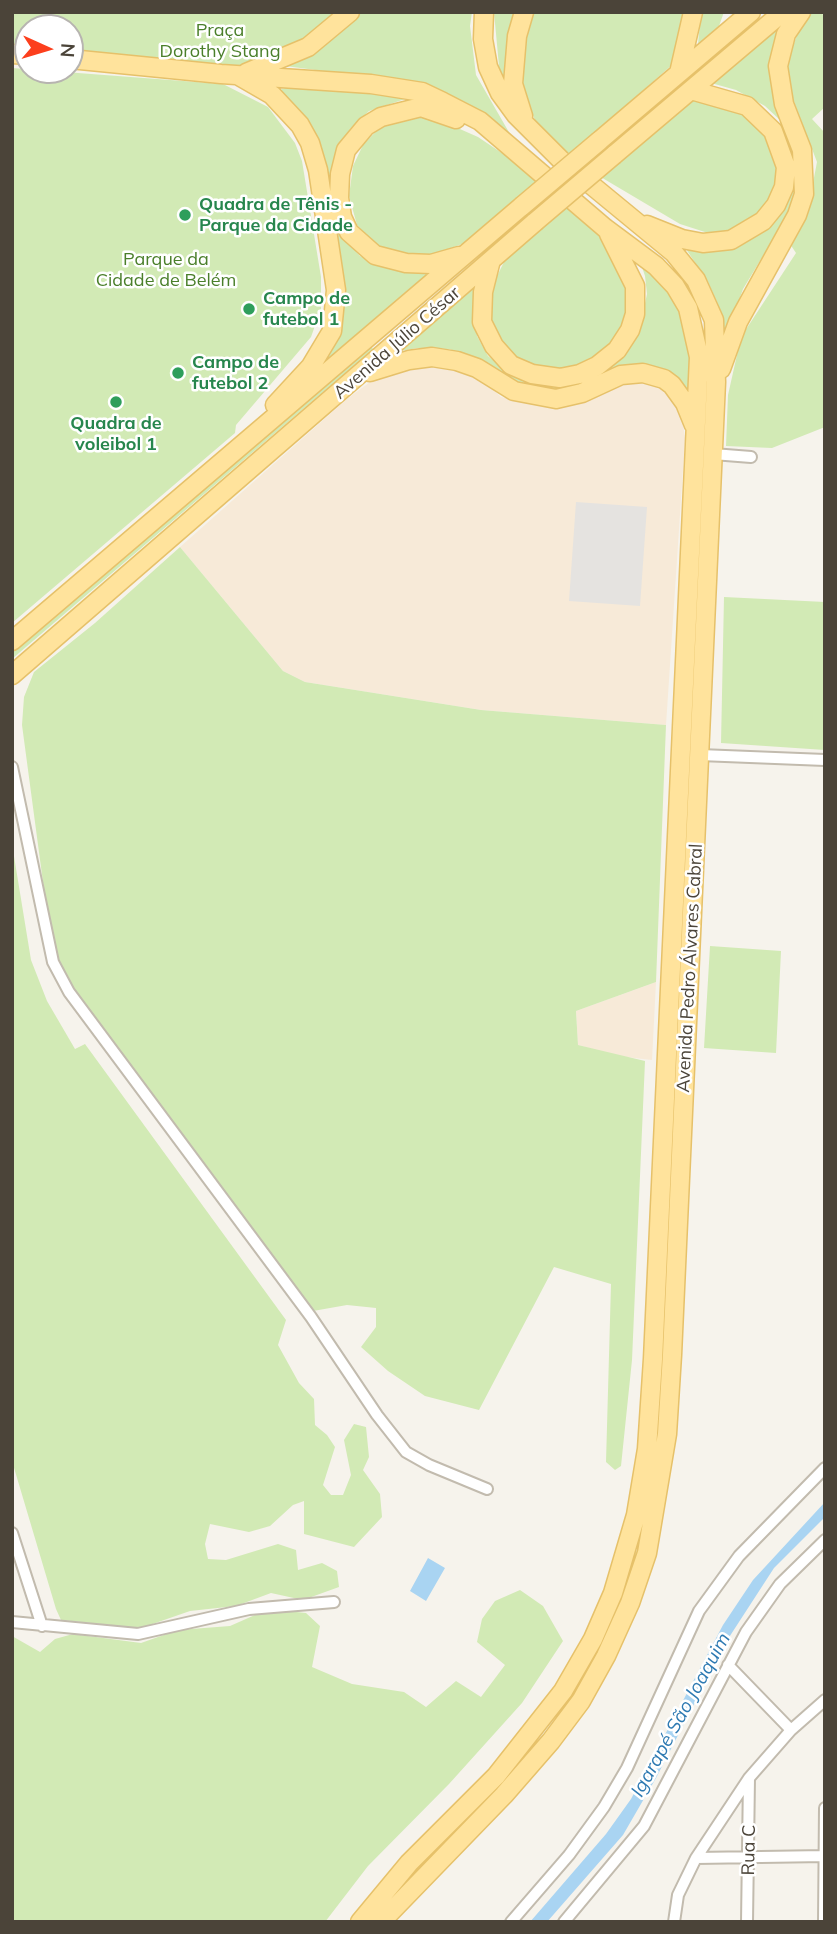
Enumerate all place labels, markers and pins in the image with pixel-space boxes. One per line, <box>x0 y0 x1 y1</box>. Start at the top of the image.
place label: Quadra de Tênis - Parque da Cidade <box>199 194 353 236</box>
marker: Quadra de Tênis - Parque da Cidade <box>177 207 193 223</box>
place label: Campo de futebol 1 <box>263 288 350 330</box>
marker: Campo de futebol 1 <box>241 301 257 317</box>
place label: Campo de futebol 2 <box>192 352 279 394</box>
marker: Campo de futebol 2 <box>170 365 186 381</box>
marker: Quadra de voleibol 1 <box>108 394 124 410</box>
place label: Quadra de voleibol 1 <box>70 413 162 456</box>

